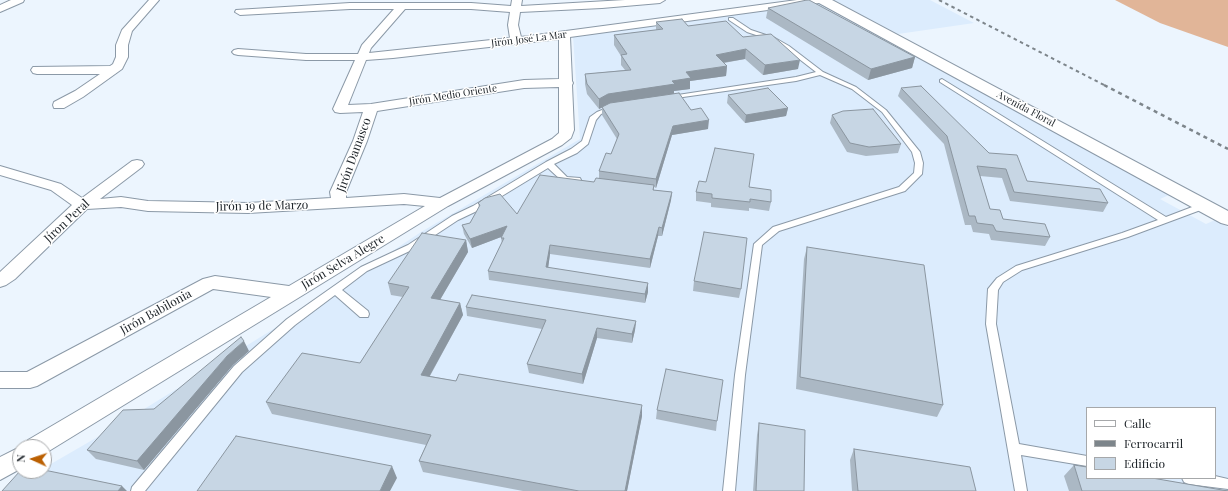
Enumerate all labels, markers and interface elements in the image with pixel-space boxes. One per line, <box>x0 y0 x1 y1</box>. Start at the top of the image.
street label: Jirón José La Mar <box>490 28 568 50</box>
street label: Jirón Medio Oriente <box>408 82 498 108</box>
street label: Avenida Floral <box>995 89 1057 129</box>
street label: Jirón Damasco <box>334 116 374 194</box>
street label: Jíron Peral <box>41 196 93 246</box>
street label: Jirón 19 de Marzo <box>216 198 308 214</box>
street label: Jirón Selva Alegre <box>299 232 387 292</box>
street label: Jirón Babilonia <box>118 286 194 338</box>
legend <box>1086 407 1216 479</box>
text: Calle <box>1124 415 1151 431</box>
text: Ferrocarril <box>1124 435 1183 451</box>
north arrow <box>12 439 52 479</box>
text: N <box>13 454 28 463</box>
text: Edificio <box>1124 455 1165 471</box>

